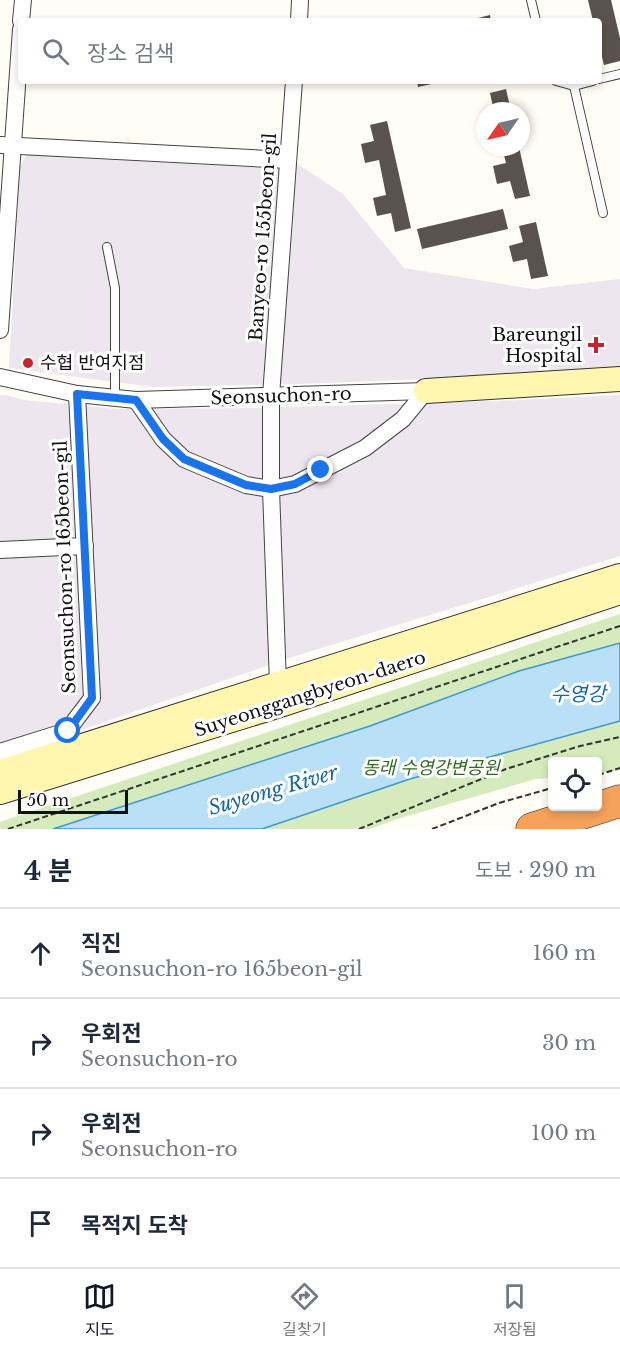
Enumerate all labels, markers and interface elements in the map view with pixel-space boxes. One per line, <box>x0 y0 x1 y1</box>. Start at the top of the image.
search box <box>18 18 602 84</box>
icon: search <box>39 35 72 68</box>
text: 장소 검색 <box>87 40 174 67</box>
north arrow <box>476 102 530 156</box>
street label: Banyeo-ro 155beon-gil <box>245 132 281 342</box>
place label: Bareungil Hospital <box>492 324 582 367</box>
marker: Bareungil Hospital <box>587 336 605 354</box>
place label: 수협 반여지점 <box>40 352 145 374</box>
marker: 수협 반여지점 <box>21 356 35 370</box>
street label: Seonsuchon-ro <box>210 383 352 409</box>
street label: Seonsuchon-ro 165beon-gil <box>50 440 80 694</box>
route end <box>307 456 333 482</box>
street label: Suyeonggangbyeon-daero <box>192 646 428 742</box>
water label: 수영강 <box>550 682 608 706</box>
route start <box>54 717 80 743</box>
park label: 동래 수영강변공원 <box>362 757 501 779</box>
map controls <box>548 757 602 811</box>
button: locate <box>548 757 602 811</box>
water label: Suyeong River <box>205 760 341 820</box>
scale bar <box>18 787 128 814</box>
text: 50 m <box>27 790 69 810</box>
text: 4 분 <box>24 855 72 887</box>
text: 도보 · 290 m <box>475 858 596 882</box>
text: 직진 <box>81 930 121 957</box>
icon: ahead <box>24 937 57 970</box>
text: 160 m <box>533 941 596 965</box>
text: Seonsuchon-ro 165beon-gil <box>81 957 363 981</box>
text: 우회전 <box>81 1020 142 1047</box>
icon: right <box>24 1027 57 1060</box>
text: 30 m <box>542 1031 596 1055</box>
text: Seonsuchon-ro <box>81 1047 238 1071</box>
text: 우회전 <box>81 1110 142 1137</box>
icon: right <box>24 1117 57 1150</box>
text: 100 m <box>531 1121 596 1145</box>
text: Seonsuchon-ro <box>81 1137 238 1161</box>
icon: arrive <box>24 1207 57 1240</box>
text: 목적지 도착 <box>81 1212 188 1239</box>
tab: 지도 <box>83 1280 116 1340</box>
tab: 길찾기 <box>282 1280 327 1340</box>
tab: 저장됨 <box>493 1280 537 1340</box>

